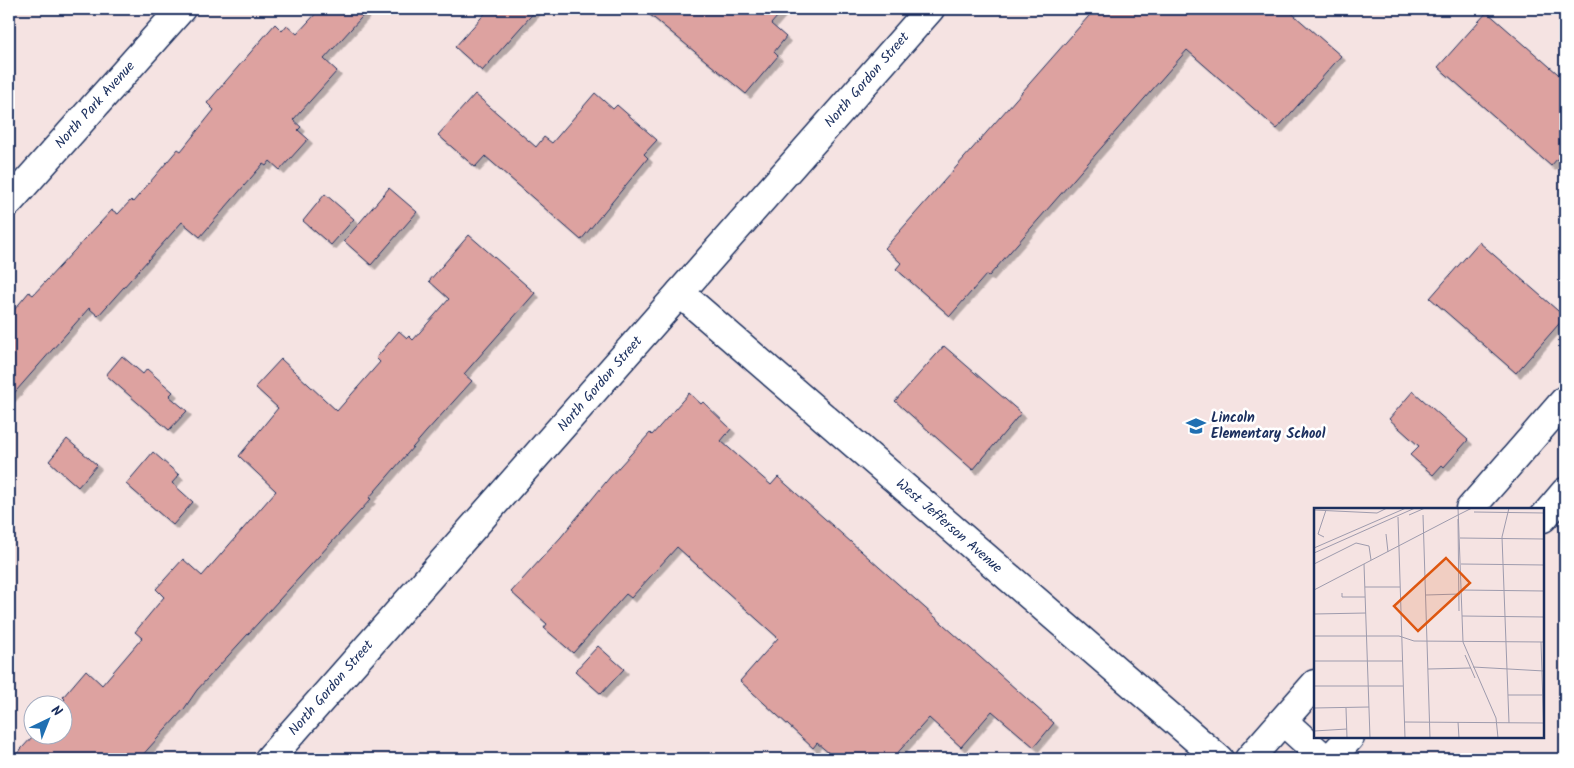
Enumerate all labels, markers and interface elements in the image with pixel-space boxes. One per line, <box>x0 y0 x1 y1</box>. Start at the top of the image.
street label: North Gordon Street <box>819 27 915 133</box>
street label: North Park Avenue <box>50 56 141 154</box>
street label: North Gordon Street <box>552 331 648 437</box>
place label: Lincoln Elementary School <box>1211 407 1326 445</box>
school or university icon: Lincoln Elementary School <box>1185 415 1207 437</box>
street label: West Jefferson Avenue <box>891 473 1008 579</box>
inset map <box>1314 508 1544 738</box>
street label: North Gordon Street <box>283 635 379 741</box>
north arrow <box>22 696 72 746</box>
text: N <box>45 700 67 722</box>

